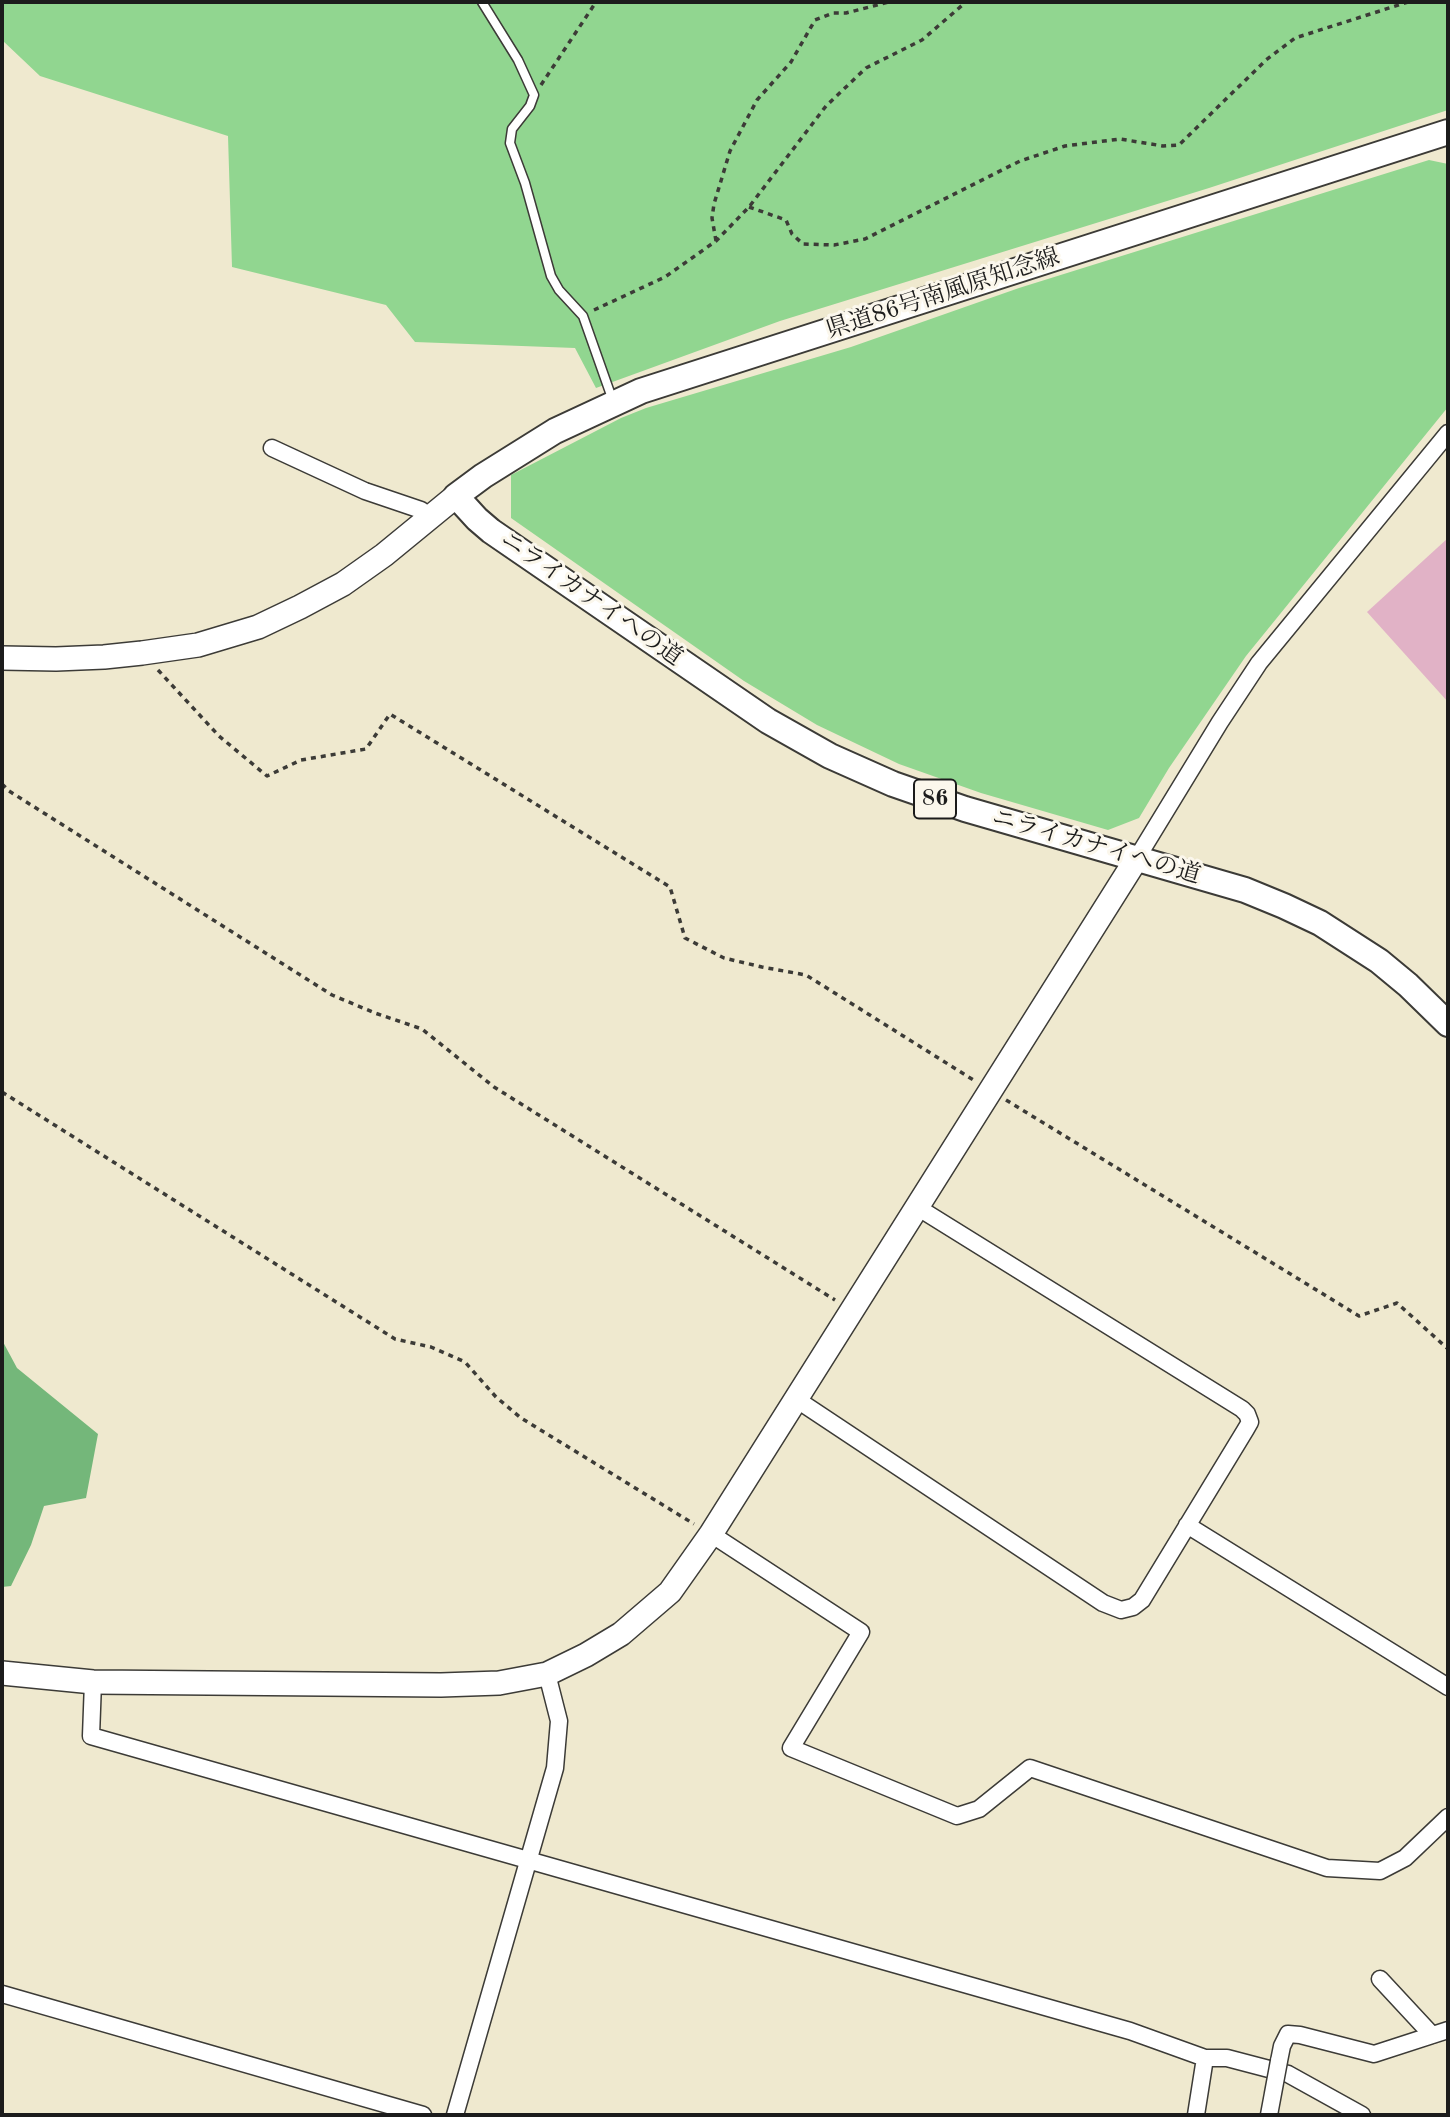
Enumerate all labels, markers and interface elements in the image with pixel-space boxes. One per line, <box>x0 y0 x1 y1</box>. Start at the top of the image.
street label: 県道86号南風原知念線 <box>823 243 1063 345</box>
street label: ニライカナイへの道 <box>494 525 688 673</box>
road number: 86 <box>914 779 956 818</box>
street label: ニライカナイへの道 <box>988 803 1204 891</box>

